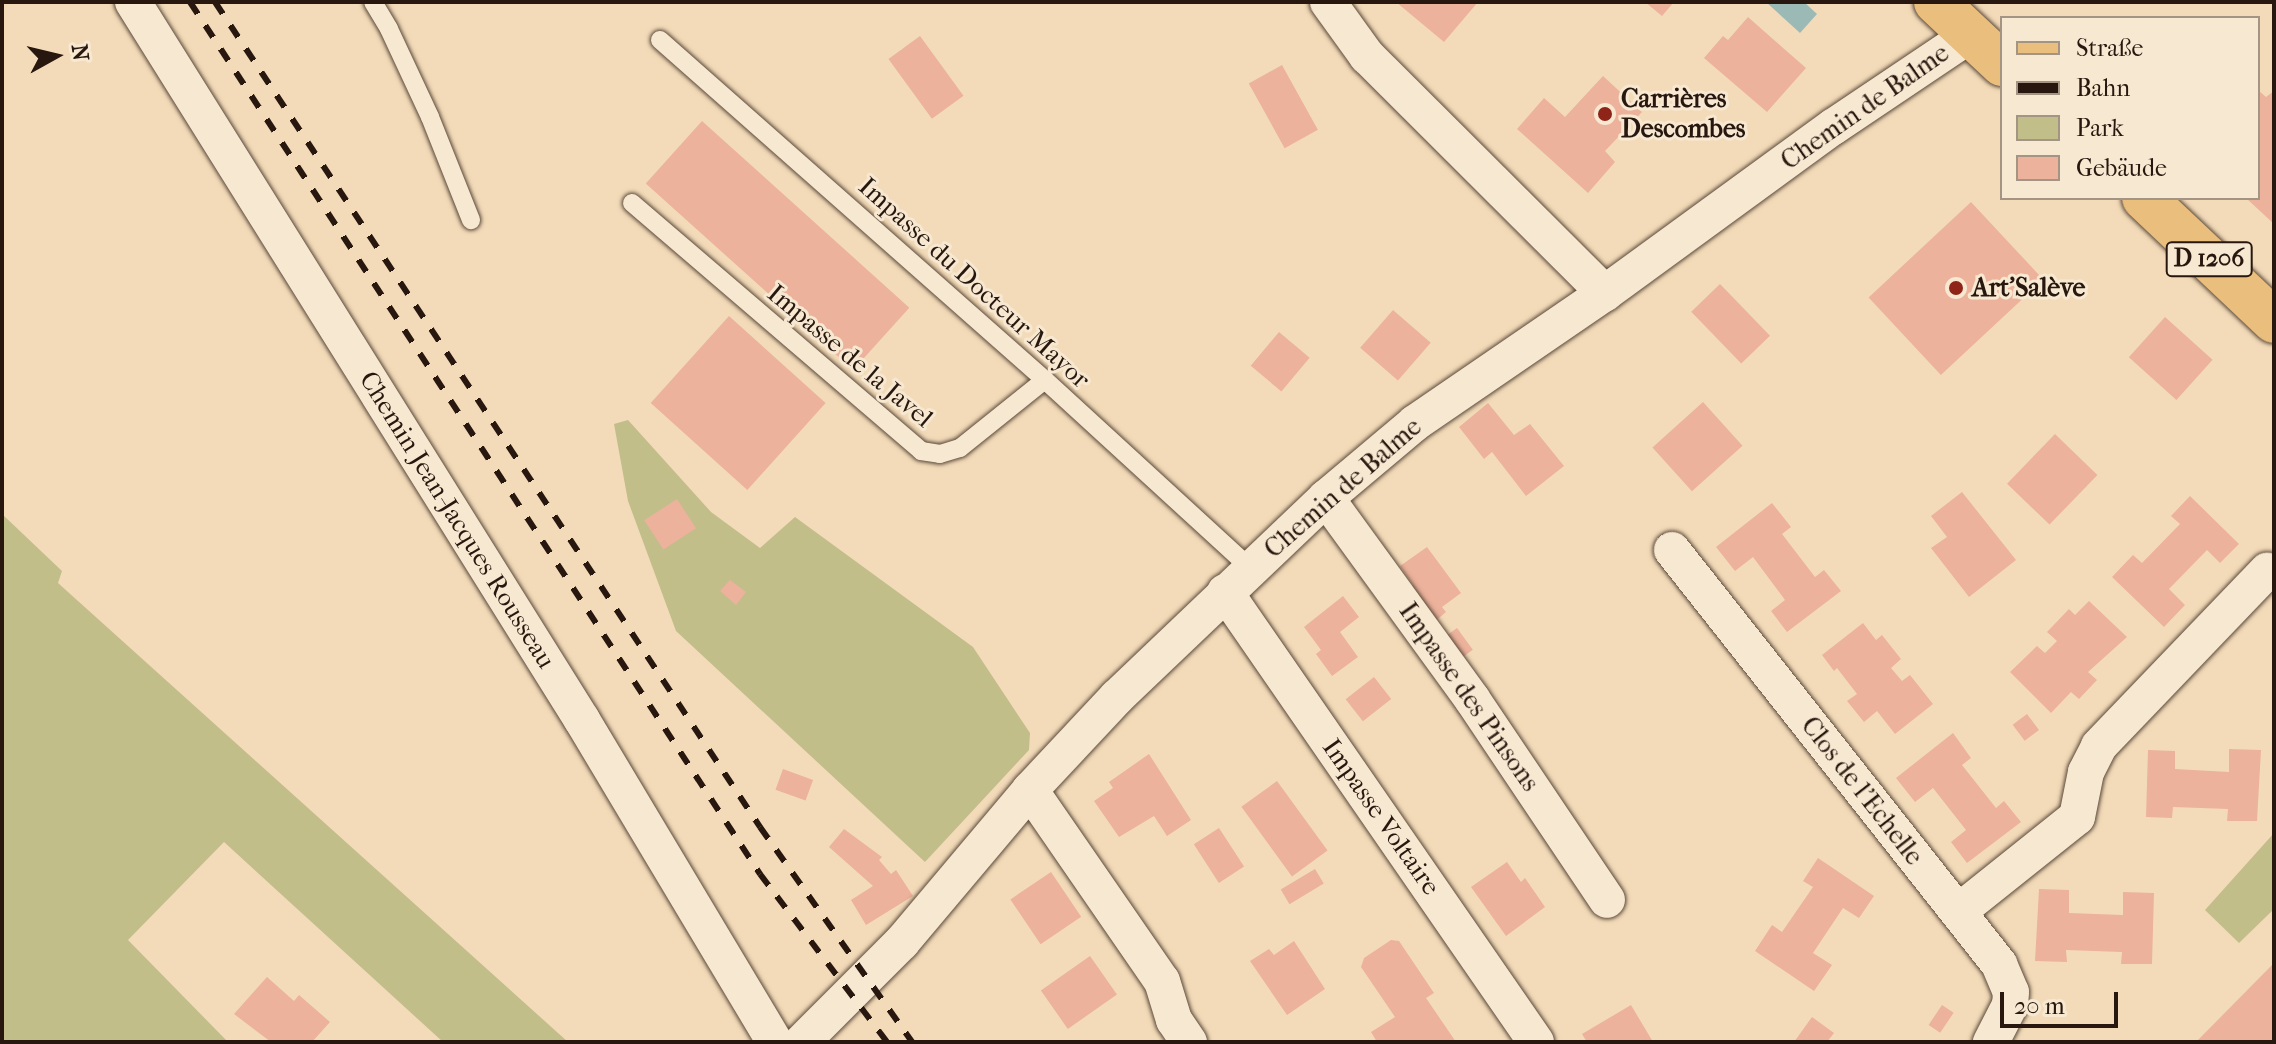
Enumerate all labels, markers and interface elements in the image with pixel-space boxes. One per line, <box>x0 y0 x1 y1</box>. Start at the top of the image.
north arrow <box>16 16 96 96</box>
legend <box>2000 16 2260 200</box>
text: Straße <box>2076 34 2143 62</box>
street label: Chemin de Balme <box>1775 37 1955 177</box>
text: N <box>66 43 94 63</box>
text: Bahn <box>2076 74 2130 102</box>
place label: Carrières Descombes <box>1621 83 1745 144</box>
marker: Carrières Descombes <box>1596 105 1614 123</box>
text: Park <box>2076 114 2124 142</box>
text: Gebäude <box>2076 154 2167 182</box>
street label: Impasse du Docteur Mayor <box>852 171 1096 395</box>
road number: D 1206 <box>2165 239 2253 279</box>
place label: Art’Salève <box>1972 272 2085 304</box>
street label: Impasse de la Javel <box>761 278 939 434</box>
marker: Art’Salève <box>1947 279 1965 297</box>
street label: Chemin Jean-Jacques Rousseau <box>353 366 561 674</box>
street label: Chemin de Balme <box>1258 411 1428 565</box>
street label: Impasse des Pinsons <box>1392 597 1546 797</box>
street label: Clos de l'Echelle <box>1794 711 1930 871</box>
street label: Impasse Voltaire <box>1316 733 1446 901</box>
scale bar <box>2004 976 2122 1026</box>
text: 20 m <box>2014 992 2065 1020</box>

